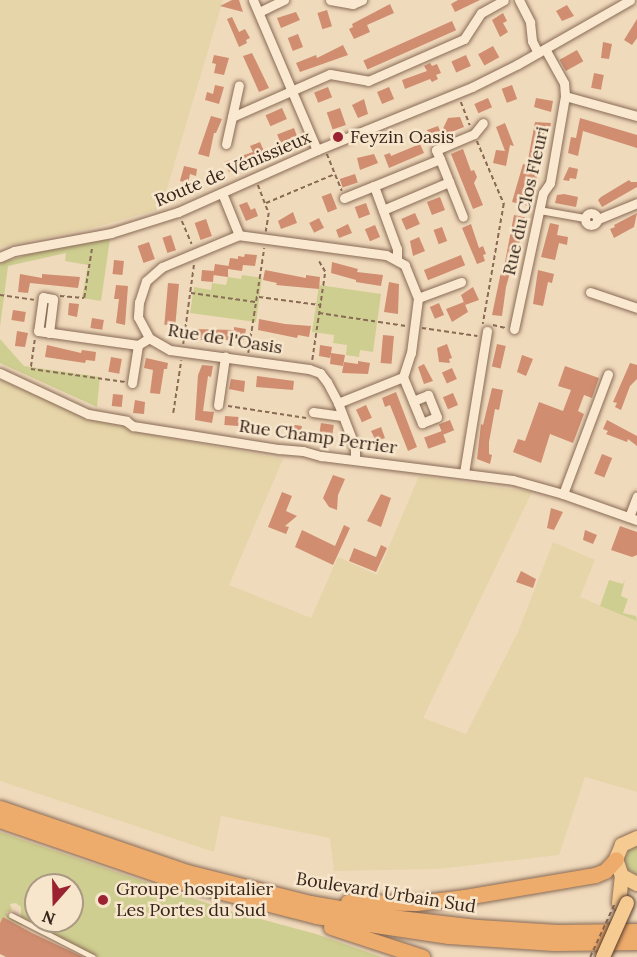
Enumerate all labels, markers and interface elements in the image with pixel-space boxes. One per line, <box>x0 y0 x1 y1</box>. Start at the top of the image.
street label: Rue du Clos Fleuri <box>498 125 554 277</box>
street label: Route de Vénissieux <box>152 126 314 212</box>
place label: Feyzin Oasis <box>350 126 454 148</box>
marker: Feyzin Oasis <box>331 130 345 144</box>
street label: Rue de l'Oasis <box>166 319 284 359</box>
street label: Rue Champ Perrier <box>238 415 398 459</box>
street label: Boulevard Urbain Sud <box>295 868 477 918</box>
north arrow <box>24 873 84 933</box>
place label: Groupe hospitalier Les Portes du Sud <box>116 879 273 922</box>
marker: Groupe hospitalier Les Portes du Sud <box>94 891 112 909</box>
text: N <box>39 907 58 930</box>

